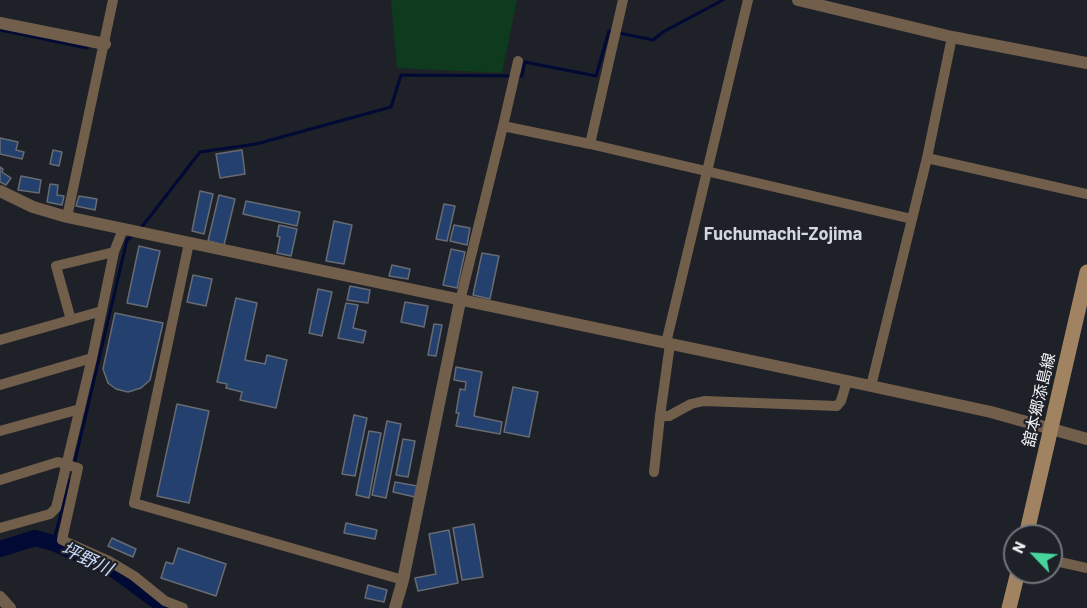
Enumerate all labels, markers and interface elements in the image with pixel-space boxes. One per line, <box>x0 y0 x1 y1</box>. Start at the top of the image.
district label: Fuchumachi-Zojima <box>704 223 862 245</box>
street label: 舘本郷添島線 <box>1019 351 1059 449</box>
north arrow <box>1003 524 1063 584</box>
water label: 坪野川 <box>58 538 116 580</box>
text: N <box>1007 538 1029 556</box>

